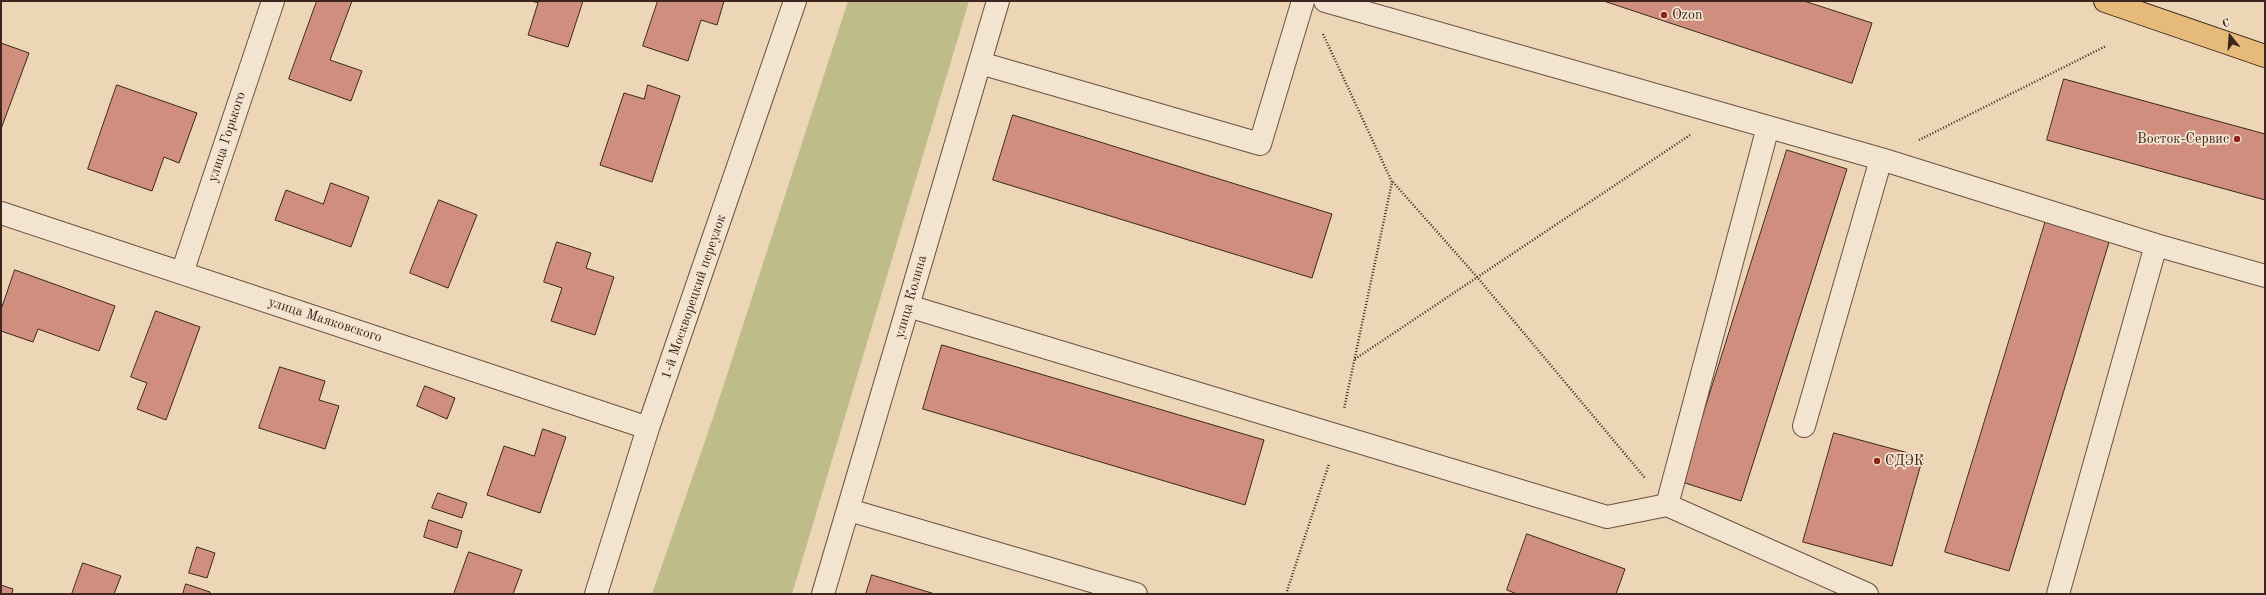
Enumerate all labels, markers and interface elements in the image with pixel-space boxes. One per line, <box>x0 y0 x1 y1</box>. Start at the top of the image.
place label: Ozon <box>1672 7 1702 23</box>
marker: Ozon <box>1659 10 1669 20</box>
north arrow <box>2210 16 2250 56</box>
text: С <box>2221 18 2231 30</box>
street label: улица Горького <box>204 90 250 184</box>
place label: Восток-Сервис <box>2137 131 2229 147</box>
marker: Восток-Сервис <box>2232 134 2242 144</box>
street label: 1-й Москворецкий переулок <box>658 212 730 382</box>
street label: улица Колина <box>891 253 931 341</box>
street label: улица Маяковского <box>266 294 384 346</box>
place label: СДЭК <box>1885 453 1924 469</box>
marker: СДЭК <box>1872 456 1882 466</box>

